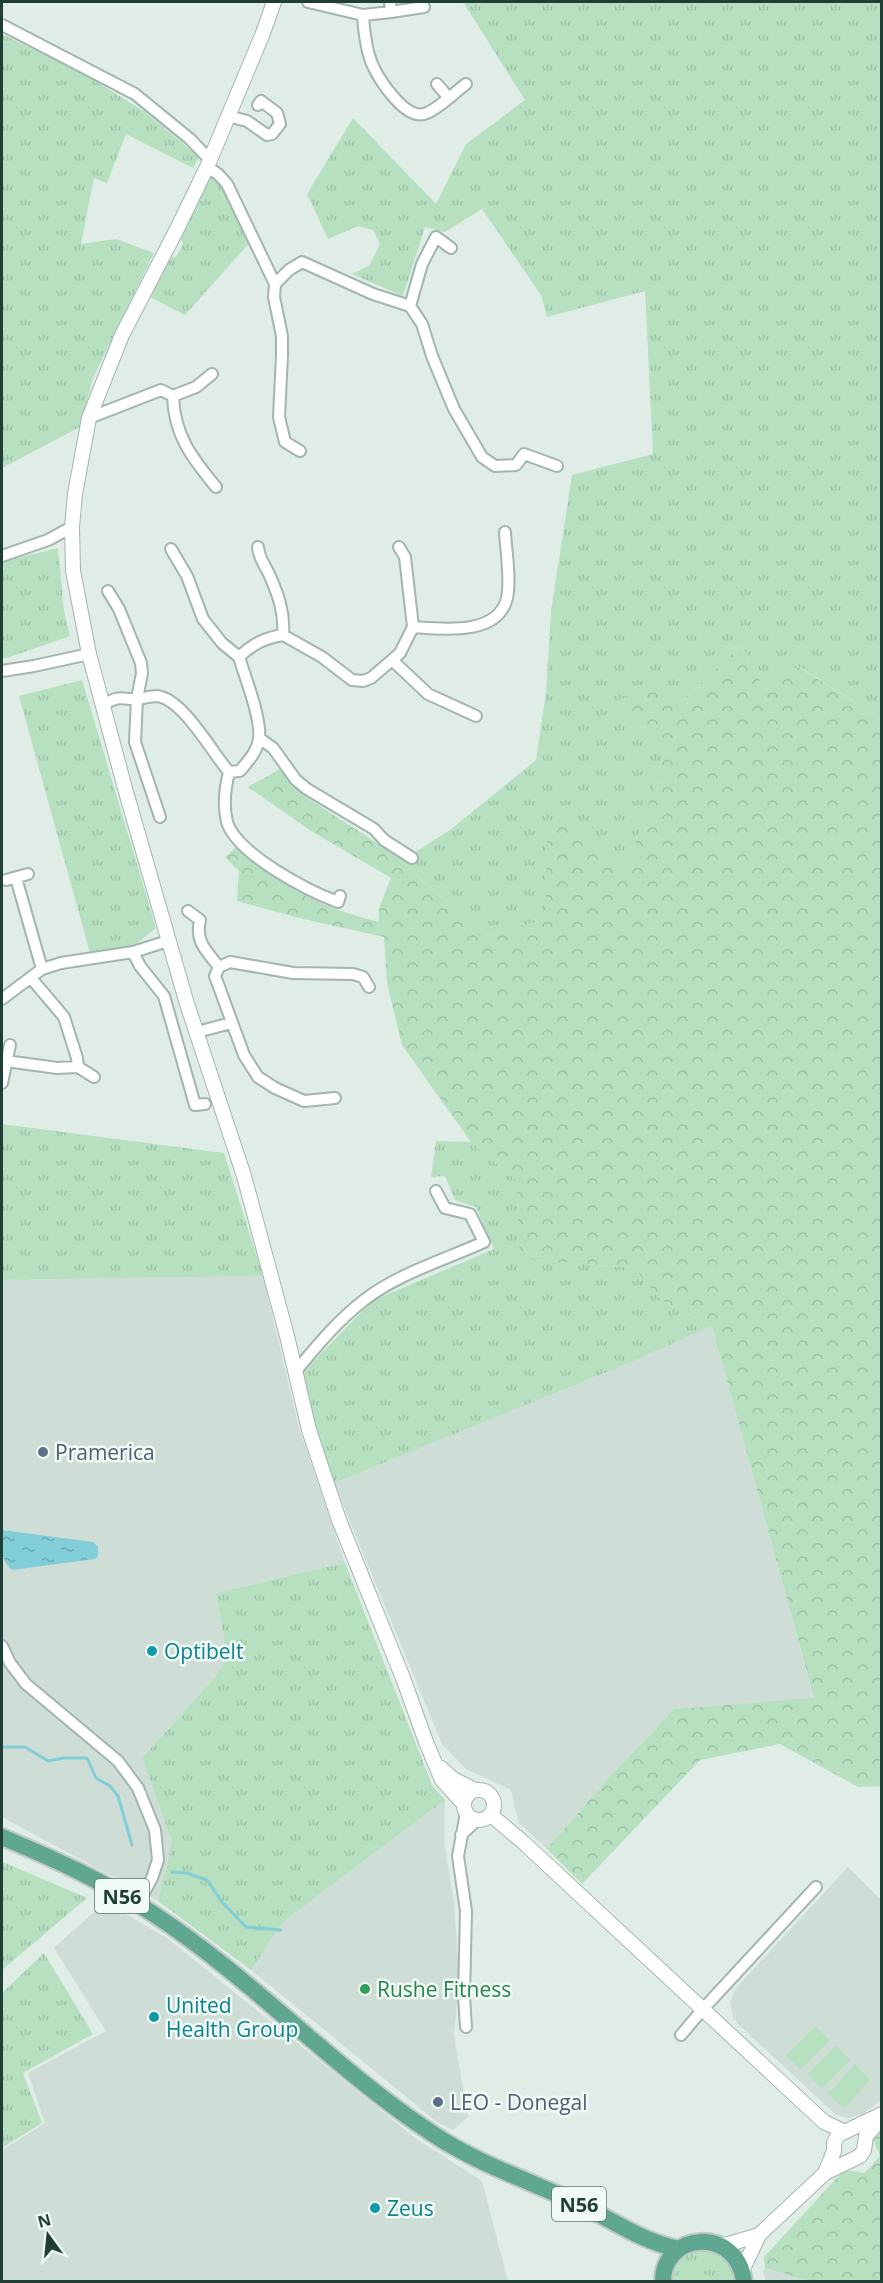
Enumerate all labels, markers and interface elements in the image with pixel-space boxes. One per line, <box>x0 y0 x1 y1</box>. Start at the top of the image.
place label: Pramerica <box>55 1438 155 1466</box>
marker: Pramerica <box>36 1445 50 1459</box>
place label: Optibelt <box>164 1637 243 1665</box>
marker: Optibelt <box>145 1644 159 1658</box>
road number: N56 <box>95 1879 149 1913</box>
place label: Rushe Fitness <box>377 1975 511 2003</box>
marker: Rushe Fitness <box>358 1982 372 1996</box>
place label: United Health Group <box>166 1991 298 2043</box>
marker: United Health Group <box>147 2010 161 2024</box>
place label: LEO - Donegal <box>450 2088 588 2116</box>
marker: LEO - Donegal <box>431 2095 445 2109</box>
road number: N56 <box>552 2187 606 2221</box>
place label: Zeus <box>387 2194 434 2222</box>
marker: Zeus <box>368 2201 382 2215</box>
north arrow <box>18 2205 78 2265</box>
text: N <box>35 2208 53 2233</box>

